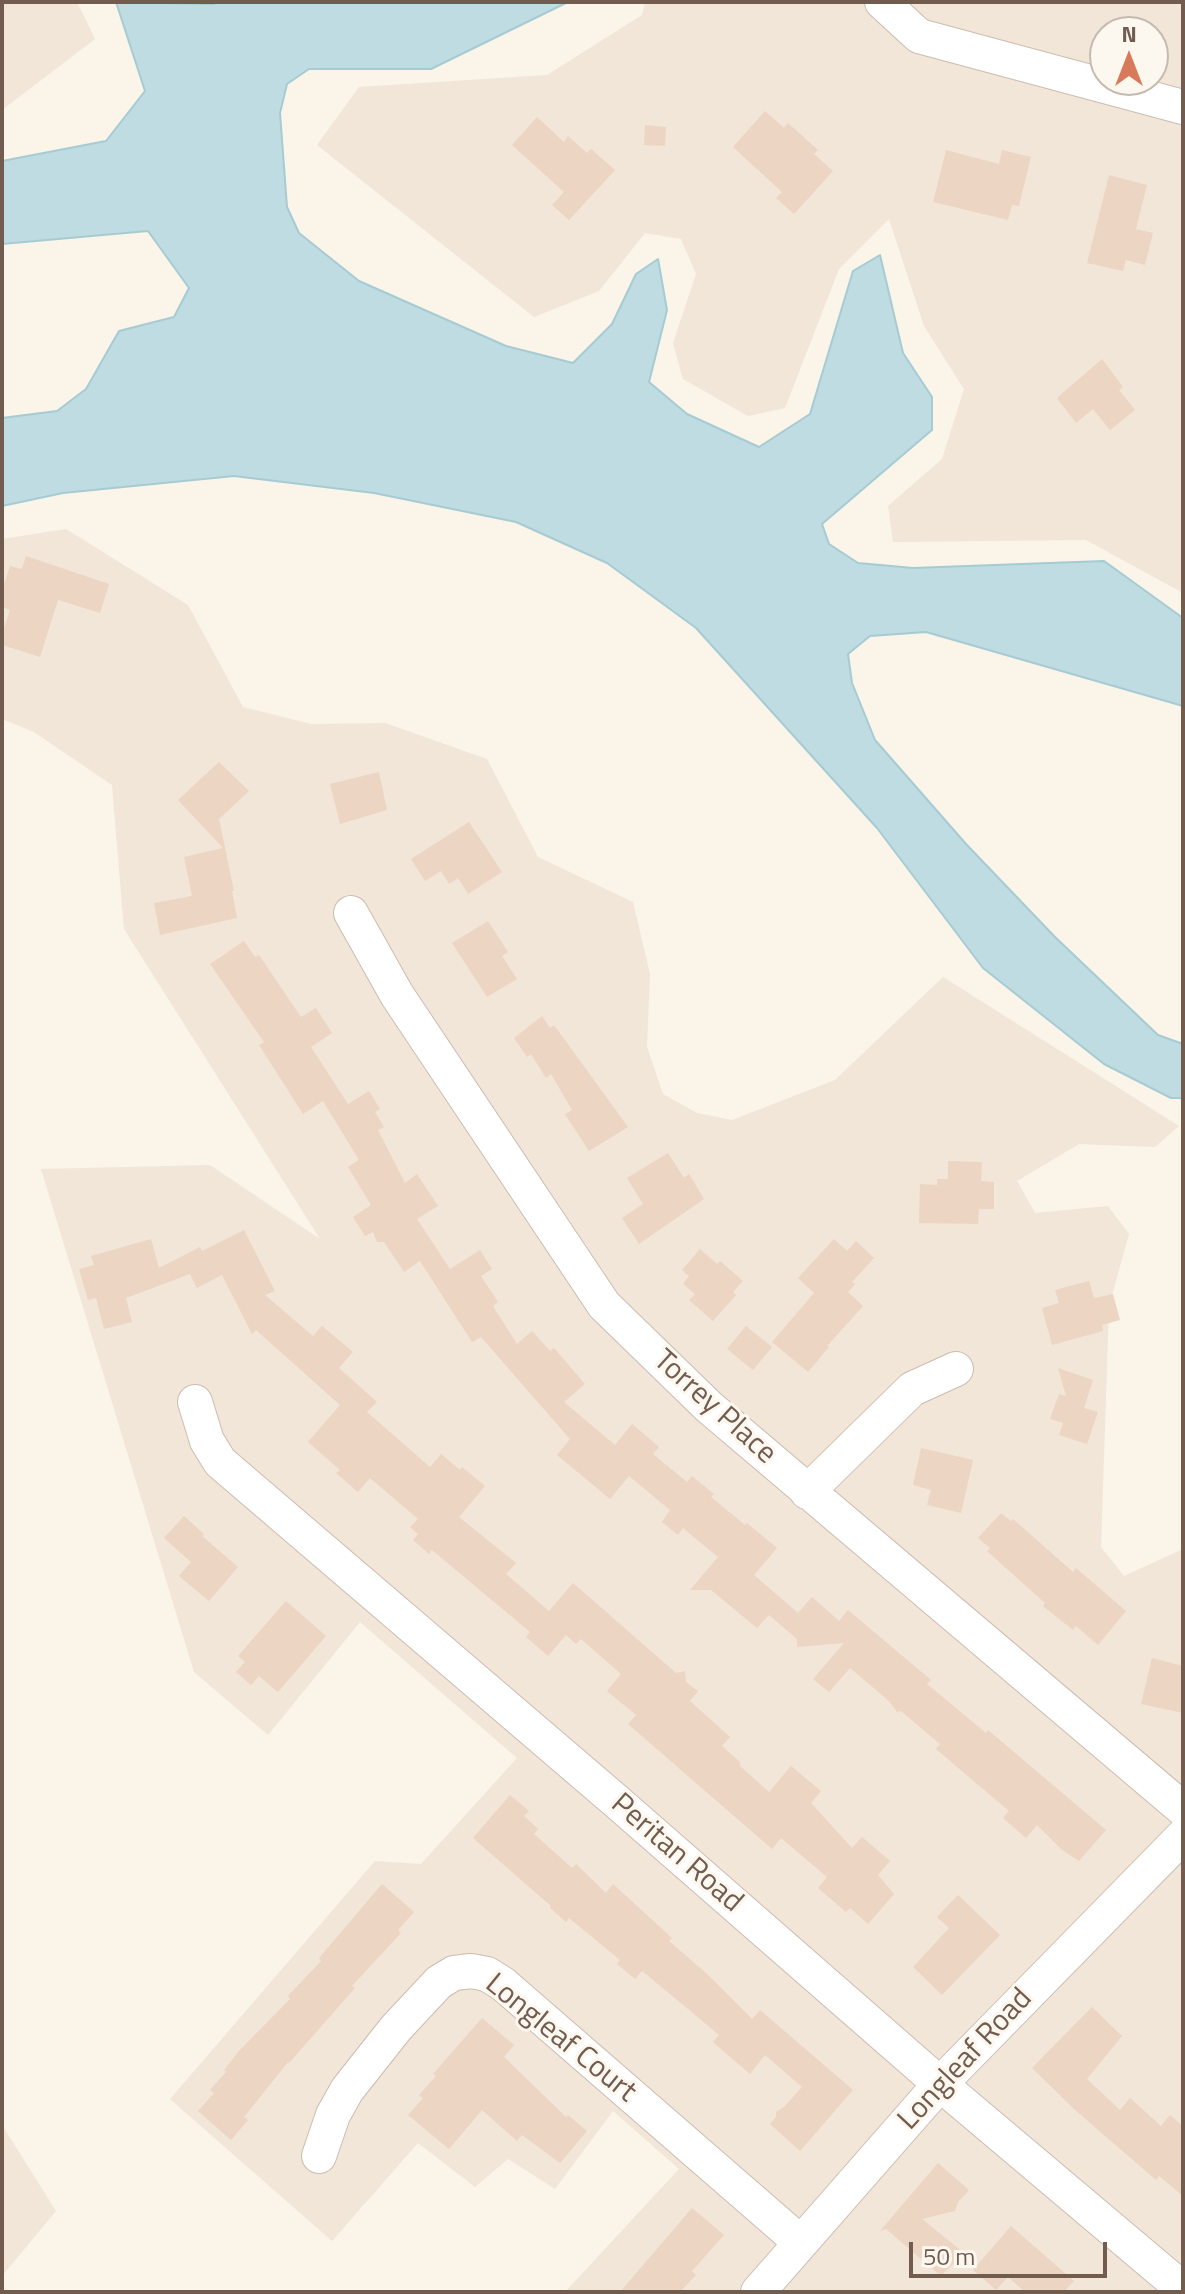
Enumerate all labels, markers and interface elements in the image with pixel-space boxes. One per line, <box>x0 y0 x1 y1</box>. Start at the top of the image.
north arrow <box>1089 16 1169 96</box>
text: N <box>1121 17 1137 51</box>
street label: Torrey Place <box>645 1343 783 1473</box>
street label: Peritan Road <box>603 1787 749 1921</box>
street label: Longleaf Court <box>477 1967 643 2111</box>
street label: Longleaf Road <box>891 1982 1041 2138</box>
scale bar <box>913 2226 1111 2276</box>
text: 50 m <box>923 2238 975 2274</box>

